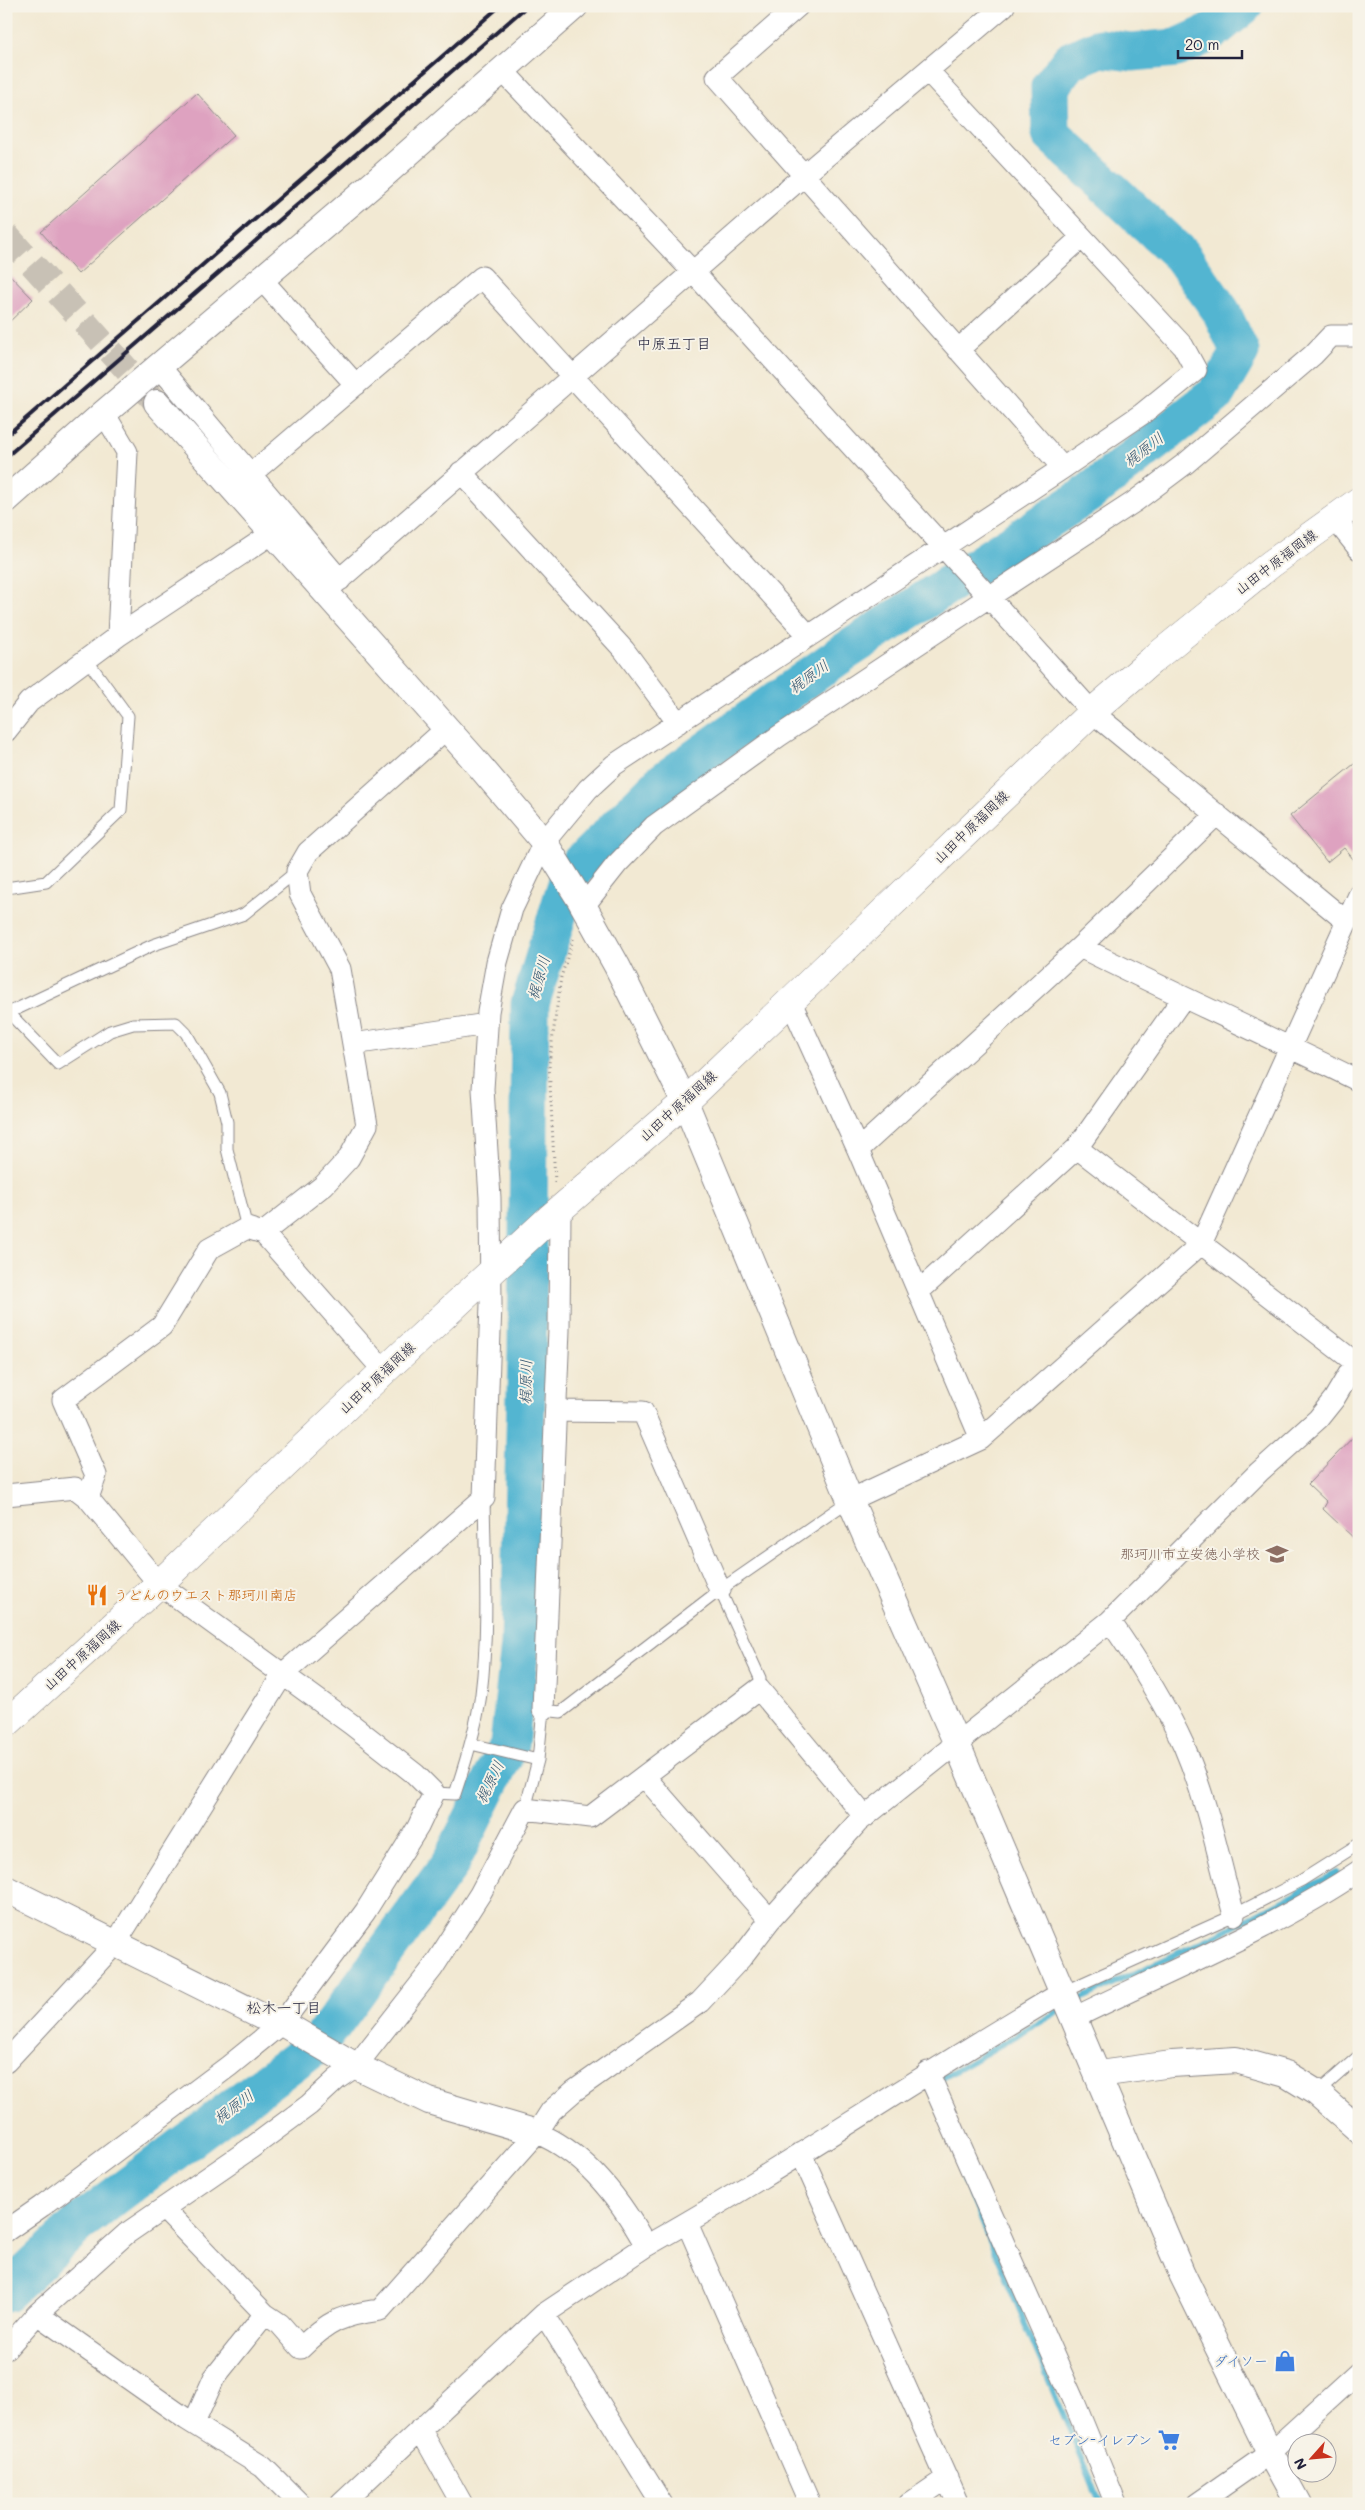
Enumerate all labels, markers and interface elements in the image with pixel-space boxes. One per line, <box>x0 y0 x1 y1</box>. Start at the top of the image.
scale bar <box>1178 28 1241 60</box>
text: 20 m <box>1185 34 1219 54</box>
district label: 中原五丁目 <box>636 333 712 353</box>
water label: 梶原川 <box>1119 427 1167 471</box>
street label: 山田中原福岡線 <box>1231 525 1321 599</box>
water label: 梶原川 <box>784 655 832 698</box>
street label: 山田中原福岡線 <box>929 786 1012 868</box>
water label: 梶原川 <box>522 953 554 1002</box>
street label: 山田中原福岡線 <box>635 1066 720 1145</box>
street label: 山田中原福岡線 <box>334 1337 419 1418</box>
water label: 梶原川 <box>515 1359 535 1405</box>
school or university icon: 那珂川市立安徳小学校 <box>1264 1541 1290 1567</box>
place label: 那珂川市立安徳小学校 <box>1120 1544 1260 1563</box>
restaurant icon: うどんのウエスト那珂川南店 <box>84 1582 110 1608</box>
place label: うどんのウエスト那珂川南店 <box>114 1585 297 1604</box>
street label: 山田中原福岡線 <box>39 1615 124 1694</box>
water label: 梶原川 <box>470 1757 508 1806</box>
district label: 松木一丁目 <box>246 1997 322 2017</box>
water label: 梶原川 <box>209 2085 257 2128</box>
shop icon: ダイソー <box>1272 2348 1298 2374</box>
place label: ダイソー <box>1213 2351 1268 2370</box>
supermarket icon: セブン-イレブン <box>1156 2427 1182 2453</box>
place label: セブン-イレブン <box>1048 2430 1152 2449</box>
north arrow <box>1288 2432 1338 2482</box>
text: N <box>1289 2455 1311 2473</box>

